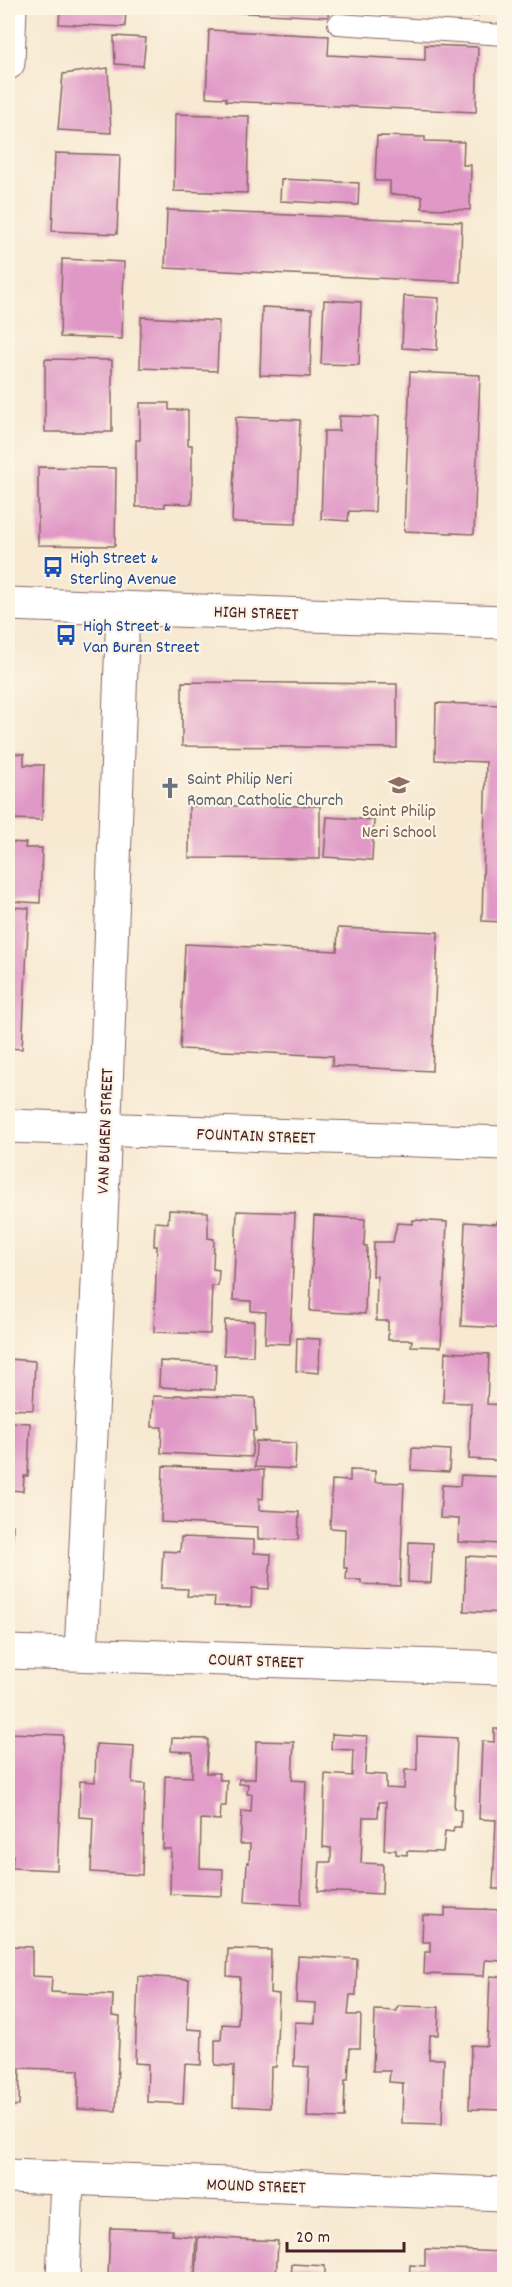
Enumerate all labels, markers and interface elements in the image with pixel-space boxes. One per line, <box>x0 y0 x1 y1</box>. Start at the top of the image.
place label: High Street & Sterling Avenue <box>70 547 176 593</box>
bus stop icon: High Street & Sterling Avenue <box>41 555 65 579</box>
street label: HIGH STREET <box>213 601 299 628</box>
place label: High Street & Van Buren Street <box>83 615 200 661</box>
bus stop icon: High Street & Van Buren Street <box>54 623 78 647</box>
place label: Saint Philip Neri Roman Catholic Church <box>187 768 343 814</box>
school or university icon: Saint Philip Neri School <box>387 773 411 797</box>
church icon: Saint Philip Neri Roman Catholic Church <box>158 776 182 800</box>
place label: Saint Philip Neri School <box>362 800 437 846</box>
street label: VAN BUREN STREET <box>92 1068 121 1195</box>
street label: FOUNTAIN STREET <box>196 1123 316 1152</box>
street label: COURT STREET <box>208 1648 304 1677</box>
street label: MOUND STREET <box>206 2173 306 2202</box>
scale bar <box>287 2215 404 2253</box>
text: 20 m <box>296 2226 330 2251</box>

